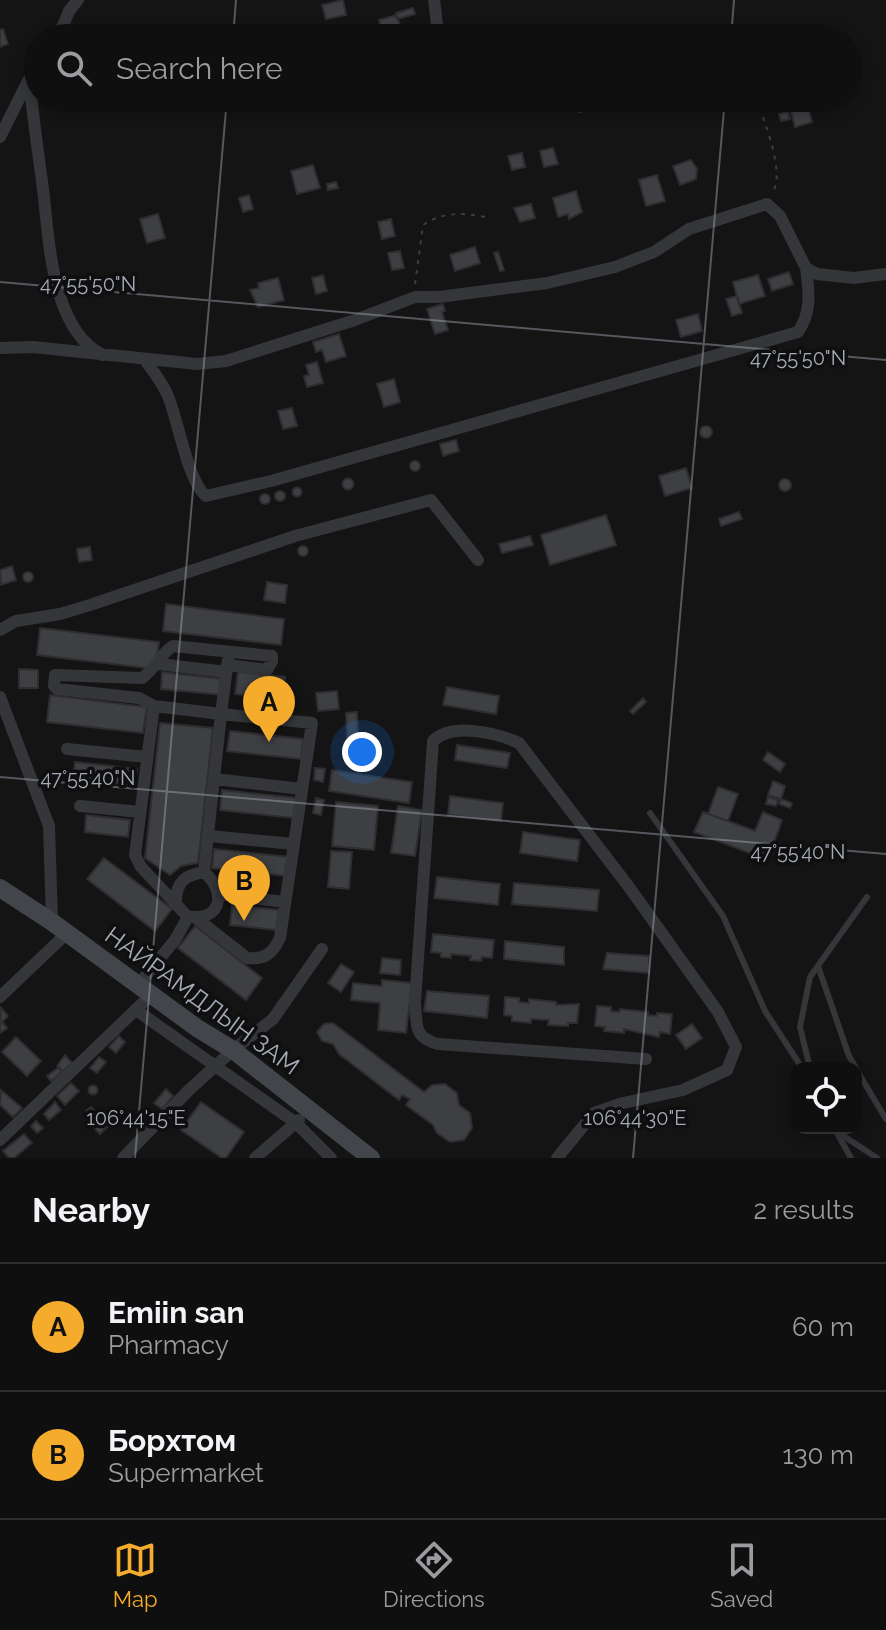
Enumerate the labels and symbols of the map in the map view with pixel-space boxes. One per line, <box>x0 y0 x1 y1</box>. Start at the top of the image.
text: 47°55'50"N <box>40 272 136 296</box>
text: 47°55'50"N <box>750 346 846 370</box>
pin: A <box>243 676 295 742</box>
your location <box>342 732 382 772</box>
text: 47°55'40"N <box>40 766 136 790</box>
text: 47°55'40"N <box>750 840 846 864</box>
pin: B <box>218 855 270 921</box>
street label: НАЙРАМДЛЫН ЗАМ <box>100 920 305 1081</box>
text: 106°44'15"E <box>86 1106 186 1130</box>
text: 106°44'30"E <box>584 1106 686 1130</box>

